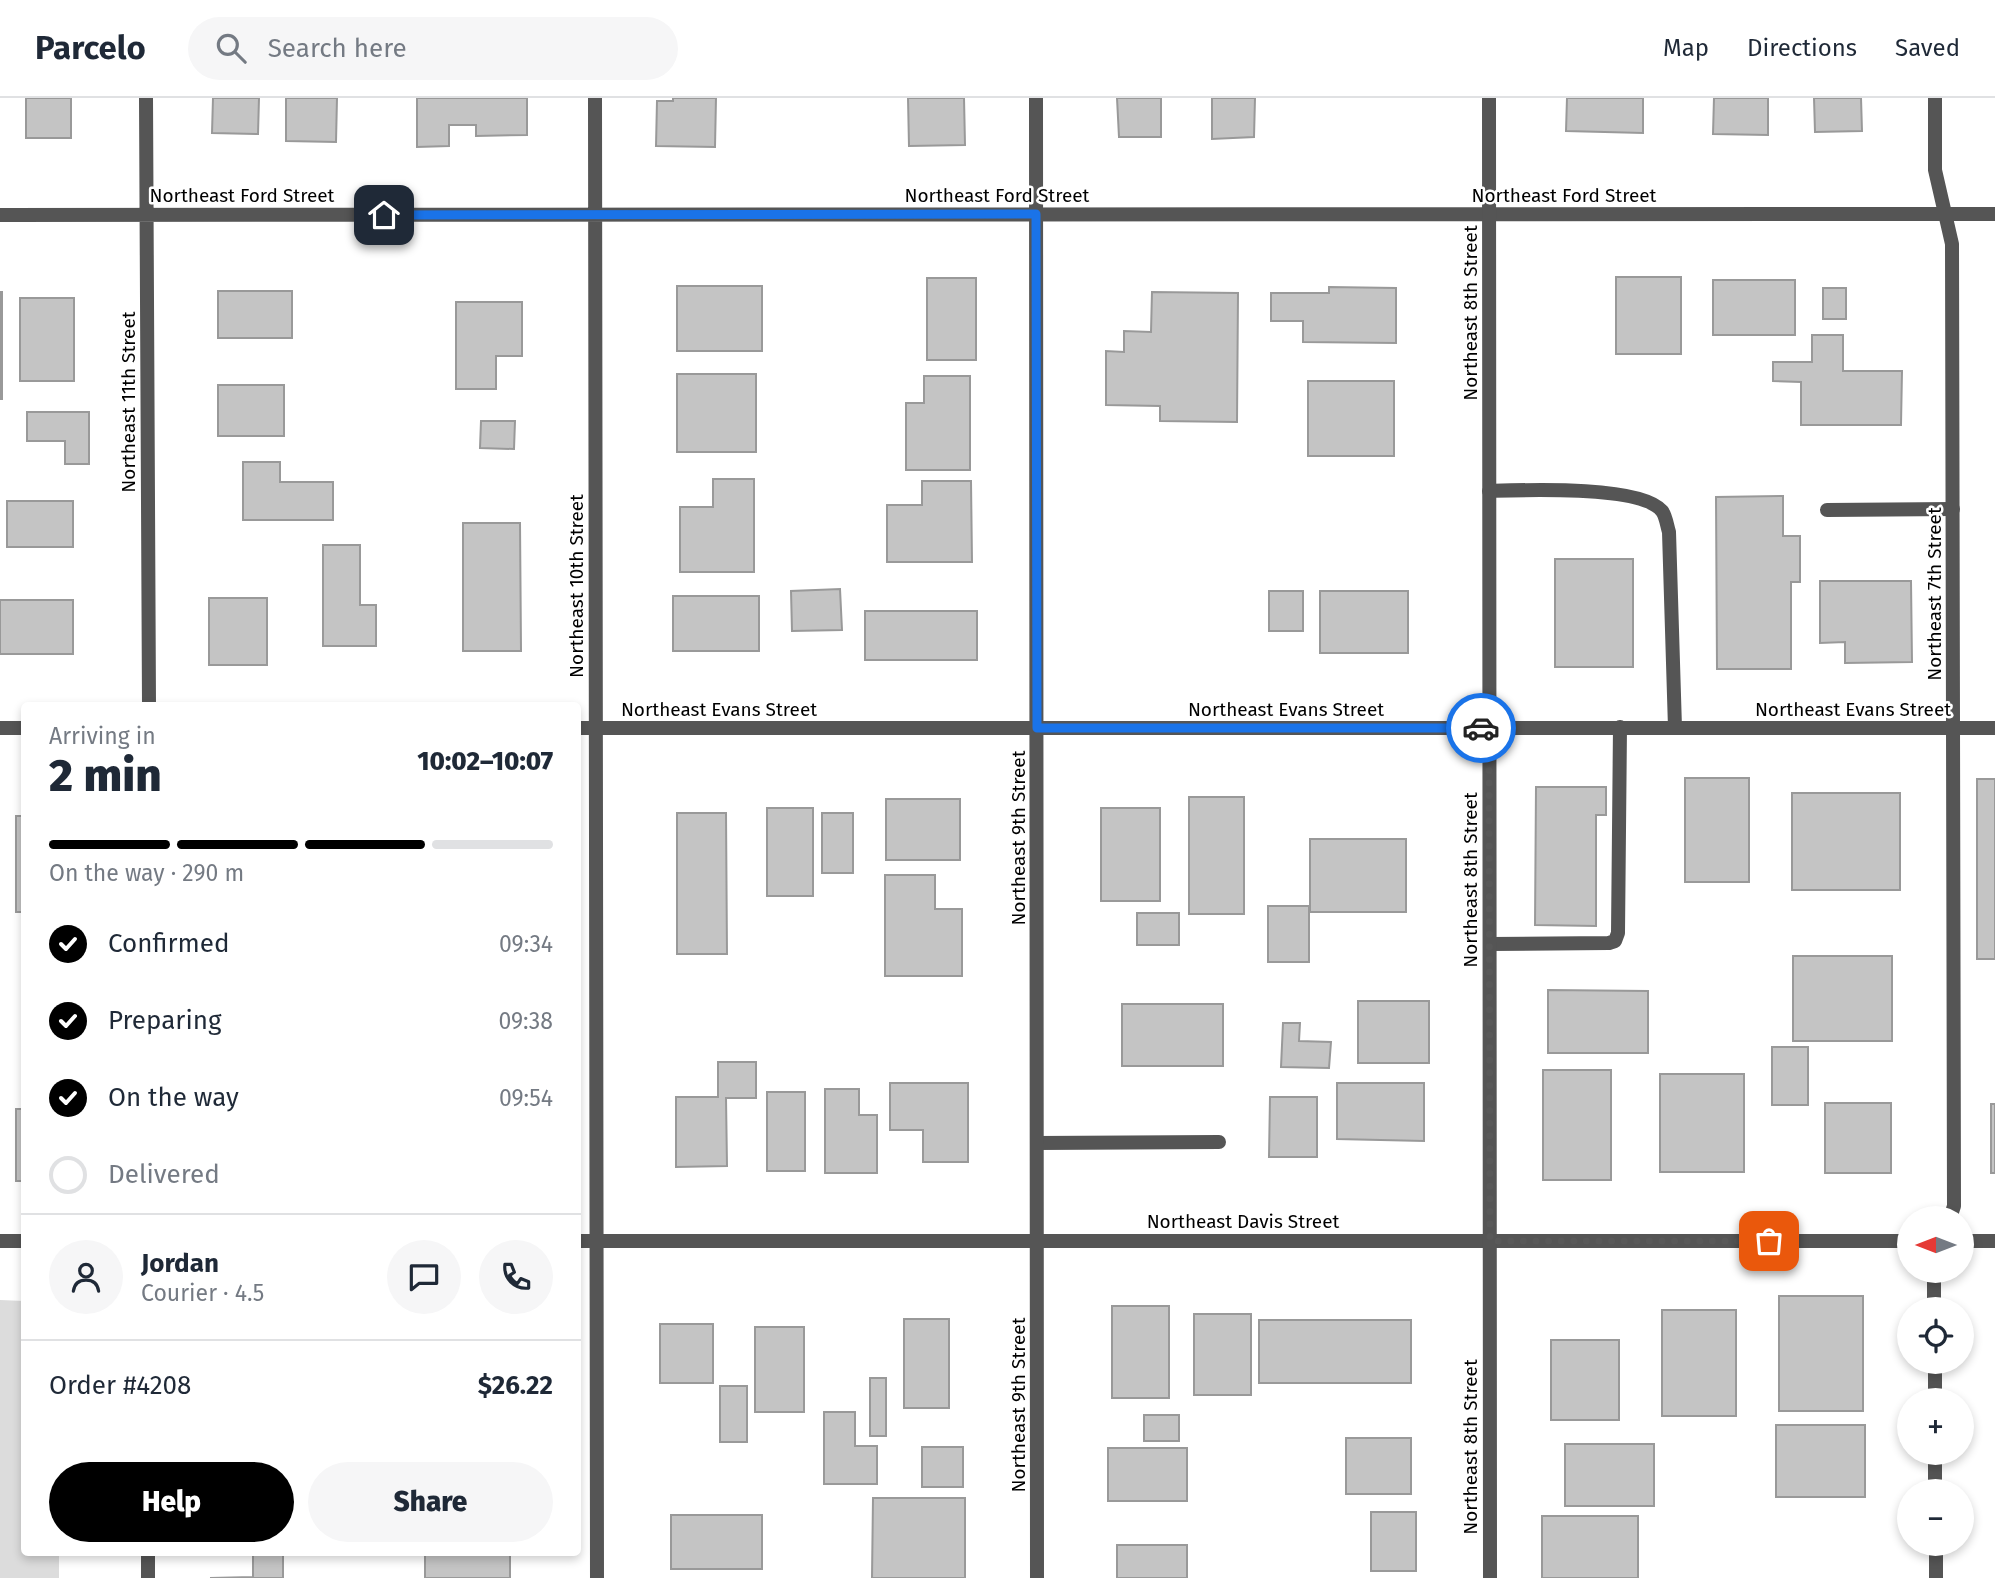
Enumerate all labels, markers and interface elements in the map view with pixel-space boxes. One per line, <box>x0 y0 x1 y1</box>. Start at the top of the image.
search box <box>188 17 678 80</box>
text: Parcelo <box>35 28 146 68</box>
icon: search <box>212 29 250 67</box>
text: Search here <box>268 33 407 64</box>
text: Map <box>1663 34 1709 62</box>
text: Directions <box>1747 34 1857 62</box>
text: Saved <box>1895 34 1960 62</box>
street label: Northeast Ford Street <box>150 184 335 207</box>
street label: Northeast Ford Street <box>905 184 1090 207</box>
street label: Northeast Ford Street <box>1472 184 1657 207</box>
pin <box>354 185 414 245</box>
icon: home <box>365 196 403 234</box>
street label: Northeast 8th Street <box>1459 225 1482 401</box>
street label: Northeast 11th Street <box>117 311 140 493</box>
street label: Northeast 10th Street <box>565 494 588 678</box>
street label: Northeast 7th Street <box>1923 507 1946 681</box>
courier <box>1446 693 1516 763</box>
street label: Northeast Evans Street <box>621 698 817 721</box>
street label: Northeast Evans Street <box>1188 698 1384 721</box>
street label: Northeast Evans Street <box>1755 698 1951 721</box>
icon: car <box>1462 709 1500 747</box>
text: Arriving in <box>49 722 156 750</box>
text: 10:02–10:07 <box>417 746 553 777</box>
text: 2 min <box>49 748 162 803</box>
street label: Northeast 9th Street <box>1007 750 1030 926</box>
street label: Northeast 8th Street <box>1459 792 1482 968</box>
text: On the way · 290 m <box>49 859 244 887</box>
icon: check <box>49 925 87 963</box>
text: Confirmed <box>108 928 229 959</box>
text: 09:34 <box>499 930 553 958</box>
icon: check <box>49 1002 87 1040</box>
text: Preparing <box>108 1005 221 1036</box>
text: 09:38 <box>498 1007 553 1035</box>
icon: check <box>49 1079 87 1117</box>
text: On the way <box>108 1082 239 1113</box>
text: 09:54 <box>499 1084 553 1112</box>
text: Delivered <box>108 1159 220 1190</box>
north arrow <box>1897 1206 1974 1283</box>
map controls <box>1897 1206 1974 1556</box>
street label: Northeast Davis Street <box>1147 1210 1340 1233</box>
pin <box>1739 1211 1799 1271</box>
icon: bag <box>1750 1222 1788 1260</box>
button: person <box>49 1240 123 1314</box>
button: chat <box>387 1240 461 1314</box>
button: phone <box>479 1240 553 1314</box>
text: Jordan <box>141 1248 219 1279</box>
text: Courier · 4.5 <box>141 1279 264 1307</box>
button: locate <box>1897 1297 1974 1374</box>
street label: Northeast 9th Street <box>1007 1317 1030 1493</box>
street label: Northeast 8th Street <box>1459 1359 1482 1535</box>
text: Order #4208 <box>49 1370 191 1401</box>
text: $26.22 <box>478 1370 553 1401</box>
button: + <box>1897 1388 1974 1465</box>
button: Help <box>49 1462 294 1542</box>
button: Share <box>308 1462 553 1542</box>
button: − <box>1897 1479 1974 1556</box>

